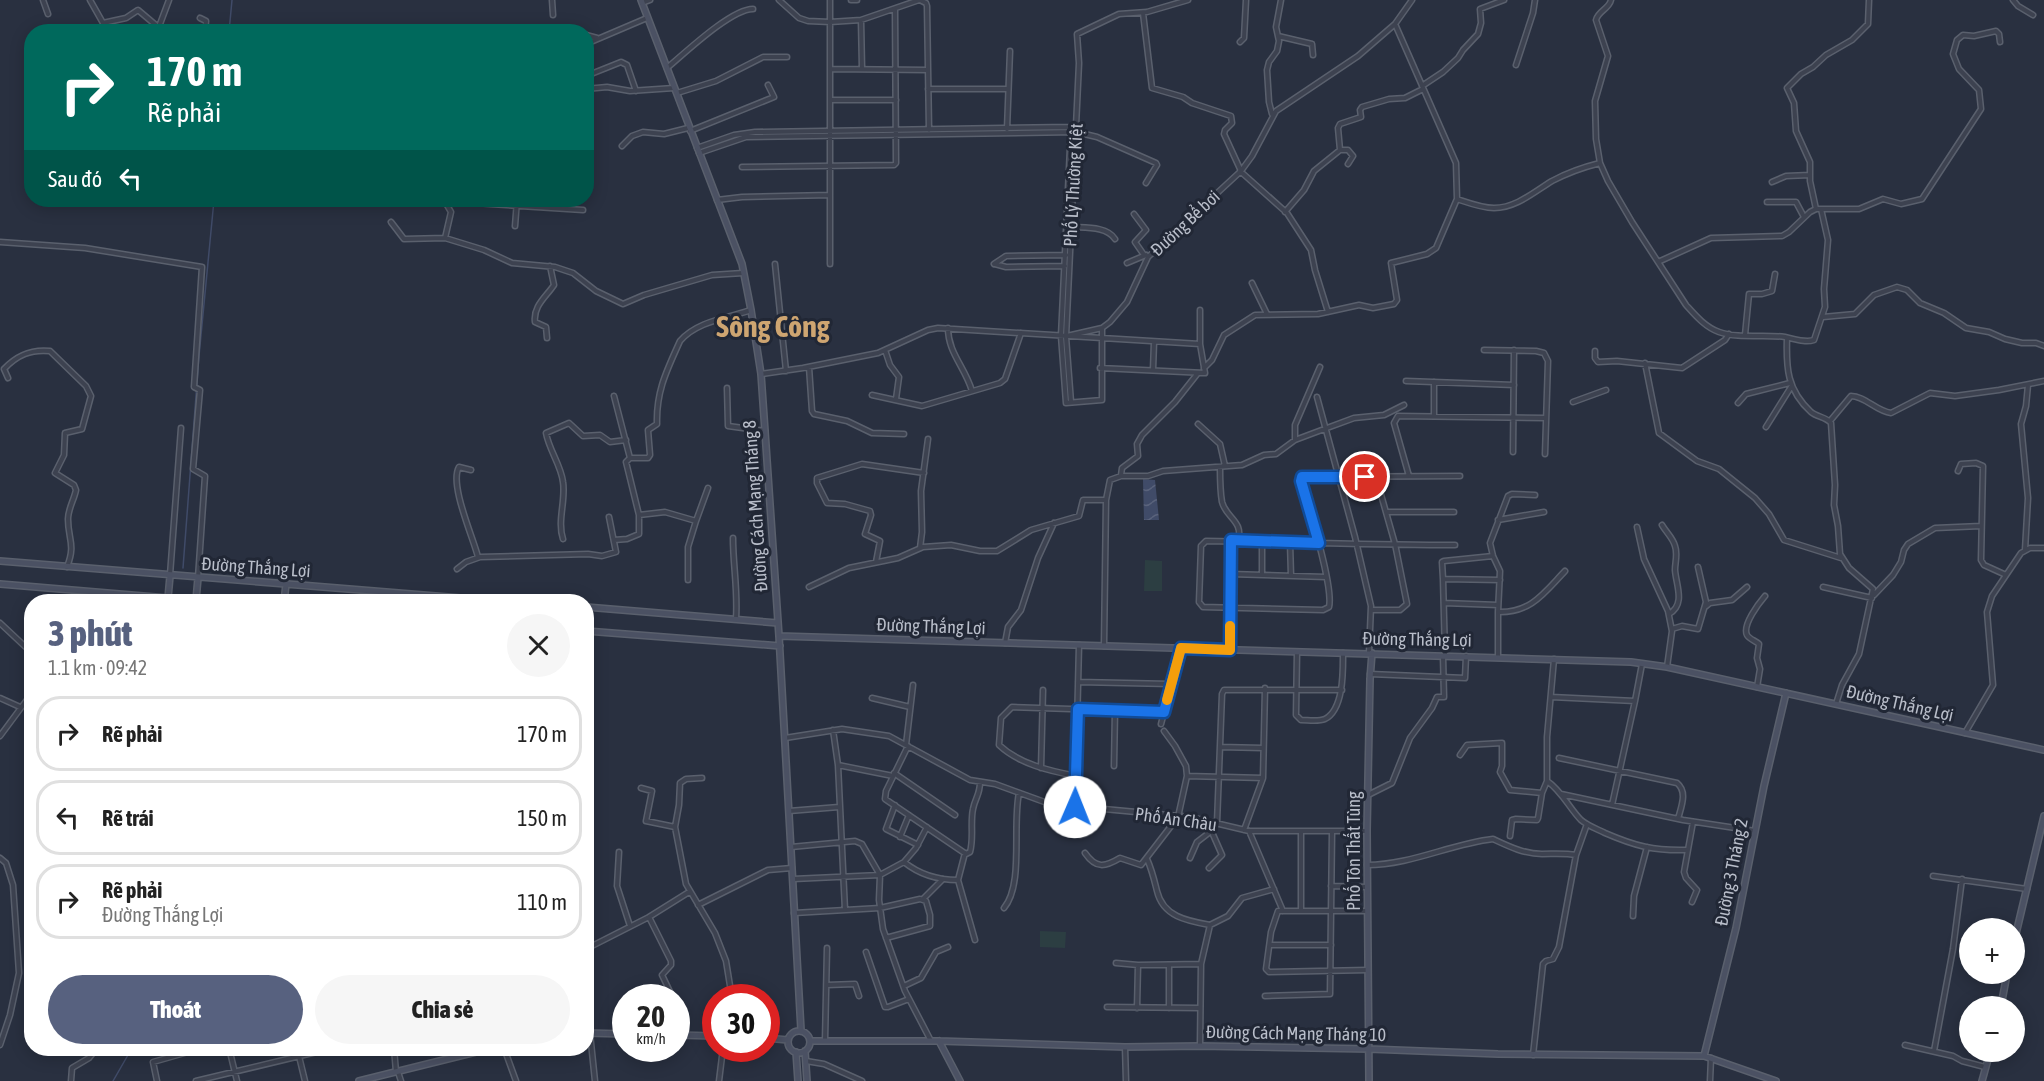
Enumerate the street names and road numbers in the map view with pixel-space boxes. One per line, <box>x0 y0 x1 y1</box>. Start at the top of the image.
street label: Phố Lý Thường Kiệt <box>1058 123 1087 247</box>
street label: Đường Bể bơi <box>1146 185 1224 260</box>
street label: Đường Cách Mạng Tháng 8 <box>739 420 771 592</box>
street label: Đường Thắng Lợi <box>201 553 311 581</box>
street label: Đường Thắng Lợi <box>876 614 986 638</box>
street label: Đường Thắng Lợi <box>1362 628 1472 650</box>
street label: Đường Thắng Lợi <box>1844 680 1956 726</box>
street label: Phố Tôn Thất Tùng <box>1342 791 1364 911</box>
street label: Phố An Châu <box>1134 802 1218 835</box>
street label: Đường 3 Tháng 2 <box>1710 816 1752 928</box>
street label: Đường Cách Mạng Tháng 10 <box>1206 1021 1386 1045</box>

